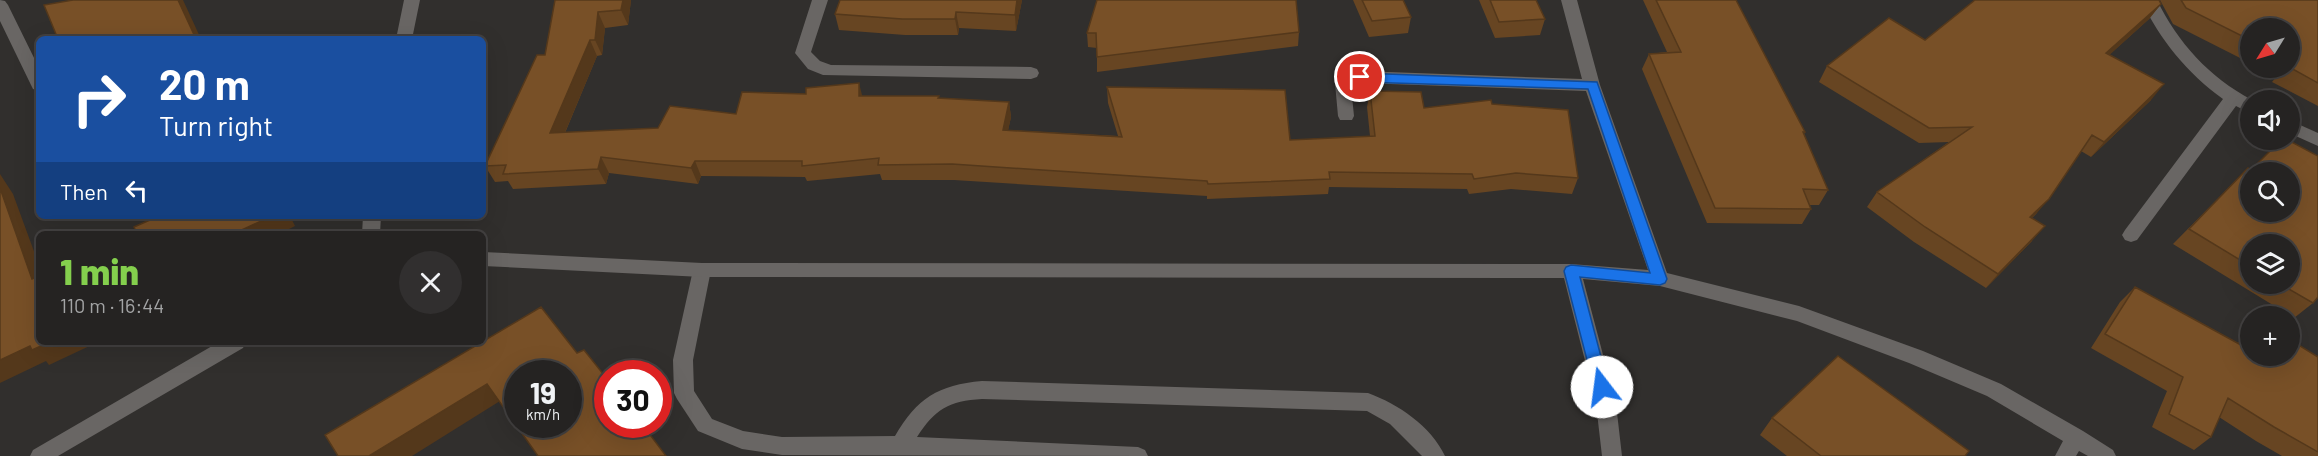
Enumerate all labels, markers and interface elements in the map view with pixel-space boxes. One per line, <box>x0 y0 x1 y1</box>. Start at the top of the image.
north arrow <box>2240 18 2300 78</box>
map controls <box>2240 18 2300 366</box>
pin <box>1334 51 1385 102</box>
text: 20 m <box>159 58 250 108</box>
icon: right <box>60 60 138 138</box>
icon: arrive <box>1343 60 1376 93</box>
button: sound <box>2240 90 2300 150</box>
text: Turn right <box>159 109 273 141</box>
button: search <box>2240 162 2300 222</box>
icon: left <box>120 174 153 207</box>
text: Then <box>60 178 108 204</box>
button: layers <box>2240 234 2300 294</box>
text: 1 min <box>60 249 139 292</box>
button: close <box>399 251 462 314</box>
text: 110 m · 16:44 <box>60 293 164 317</box>
button: + <box>2240 306 2300 366</box>
position arrow <box>1570 355 1634 419</box>
speed limit sign: 30 <box>594 360 672 438</box>
text: 19 <box>530 374 556 410</box>
text: km/h <box>526 405 560 423</box>

